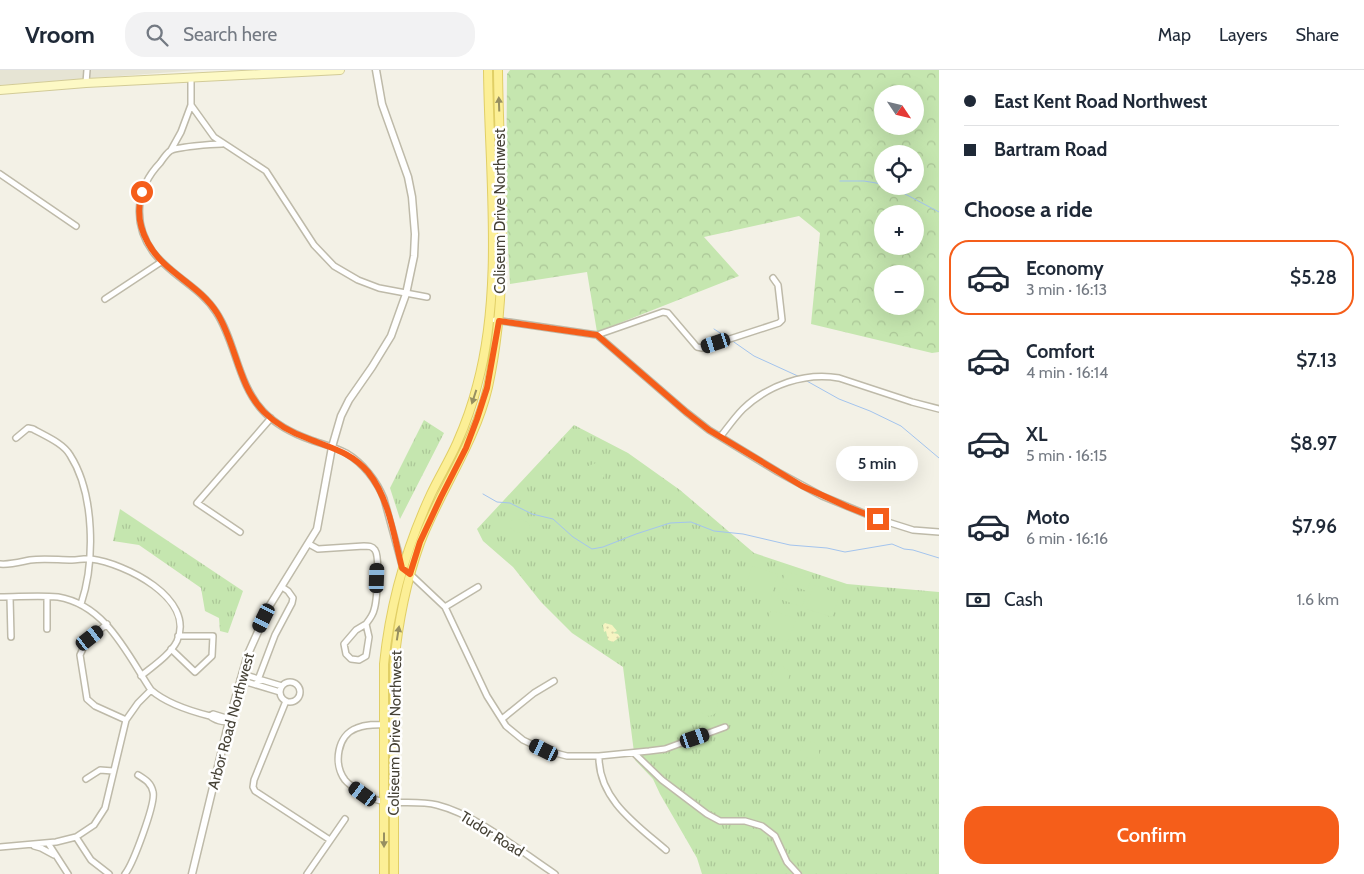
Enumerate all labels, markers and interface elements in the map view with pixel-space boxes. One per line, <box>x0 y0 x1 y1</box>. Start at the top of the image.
search box <box>125 12 475 57</box>
text: Vroom <box>25 20 95 49</box>
icon: search <box>143 21 171 49</box>
text: Search here <box>183 23 277 46</box>
text: Map <box>1158 24 1191 46</box>
text: Layers <box>1219 24 1268 46</box>
text: Share <box>1296 24 1339 46</box>
north arrow <box>874 85 924 135</box>
map controls <box>874 85 924 315</box>
text: East Kent Road Northwest <box>994 90 1207 113</box>
one-way arrow <box>494 95 502 111</box>
street label: Coliseum Drive Northwest <box>491 128 509 294</box>
text: Bartram Road <box>994 138 1107 161</box>
button: locate <box>874 145 924 195</box>
route start <box>131 181 153 203</box>
text: Choose a ride <box>964 196 1093 223</box>
button: + <box>874 205 924 255</box>
icon: car <box>966 255 1011 300</box>
text: Economy <box>1026 257 1104 280</box>
button: − <box>874 265 924 315</box>
text: $5.28 <box>1290 266 1337 289</box>
text: 3 min · 16:13 <box>1026 280 1107 299</box>
car <box>699 331 732 355</box>
icon: car <box>966 338 1011 383</box>
text: Comfort <box>1026 340 1095 363</box>
text: $7.13 <box>1296 349 1337 372</box>
text: 4 min · 16:14 <box>1026 363 1108 382</box>
one-way arrow <box>470 390 478 405</box>
icon: car <box>966 421 1011 466</box>
text: XL <box>1026 423 1047 446</box>
text: $8.97 <box>1290 432 1337 455</box>
callout: 5 min <box>837 446 919 482</box>
text: 5 min · 16:15 <box>1026 446 1107 465</box>
text: 5 min <box>858 454 896 473</box>
icon: car <box>966 504 1011 549</box>
text: Moto <box>1026 506 1070 529</box>
route end <box>867 508 889 530</box>
text: $7.96 <box>1292 515 1337 538</box>
text: 6 min · 16:16 <box>1026 529 1108 548</box>
car <box>368 563 385 593</box>
icon: cash <box>964 586 992 614</box>
text: Cash <box>1004 588 1043 611</box>
text: 1.6 km <box>1297 590 1339 609</box>
car <box>250 601 277 635</box>
car <box>73 623 106 653</box>
one-way arrow <box>394 625 402 641</box>
street label: Coliseum Drive Northwest <box>385 650 405 816</box>
street label: Arbor Road Northwest <box>204 651 258 791</box>
car <box>678 726 711 750</box>
car <box>527 737 560 763</box>
car <box>346 779 379 809</box>
button: Confirm <box>964 806 1339 864</box>
street label: Tudor Road <box>457 807 527 861</box>
one-way arrow <box>380 833 388 849</box>

